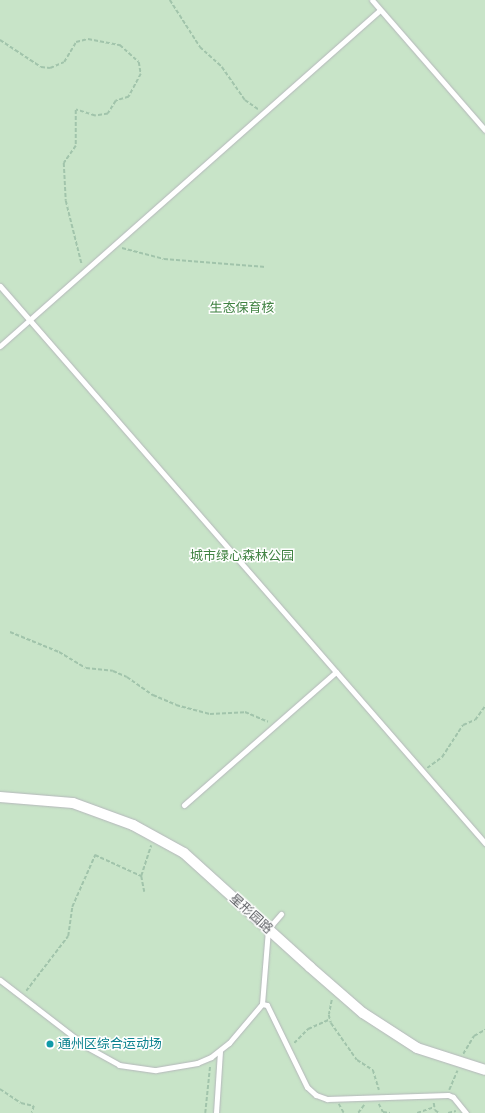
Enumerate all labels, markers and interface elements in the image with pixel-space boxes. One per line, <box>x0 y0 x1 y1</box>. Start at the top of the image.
park label: 生态保育核 <box>210 300 274 316</box>
park label: 城市绿心森林公园 <box>190 548 294 564</box>
street label: 星形园路 <box>226 891 276 937</box>
place label: 通州区综合运动场 <box>58 1036 162 1052</box>
marker: 通州区综合运动场 <box>45 1039 55 1049</box>

